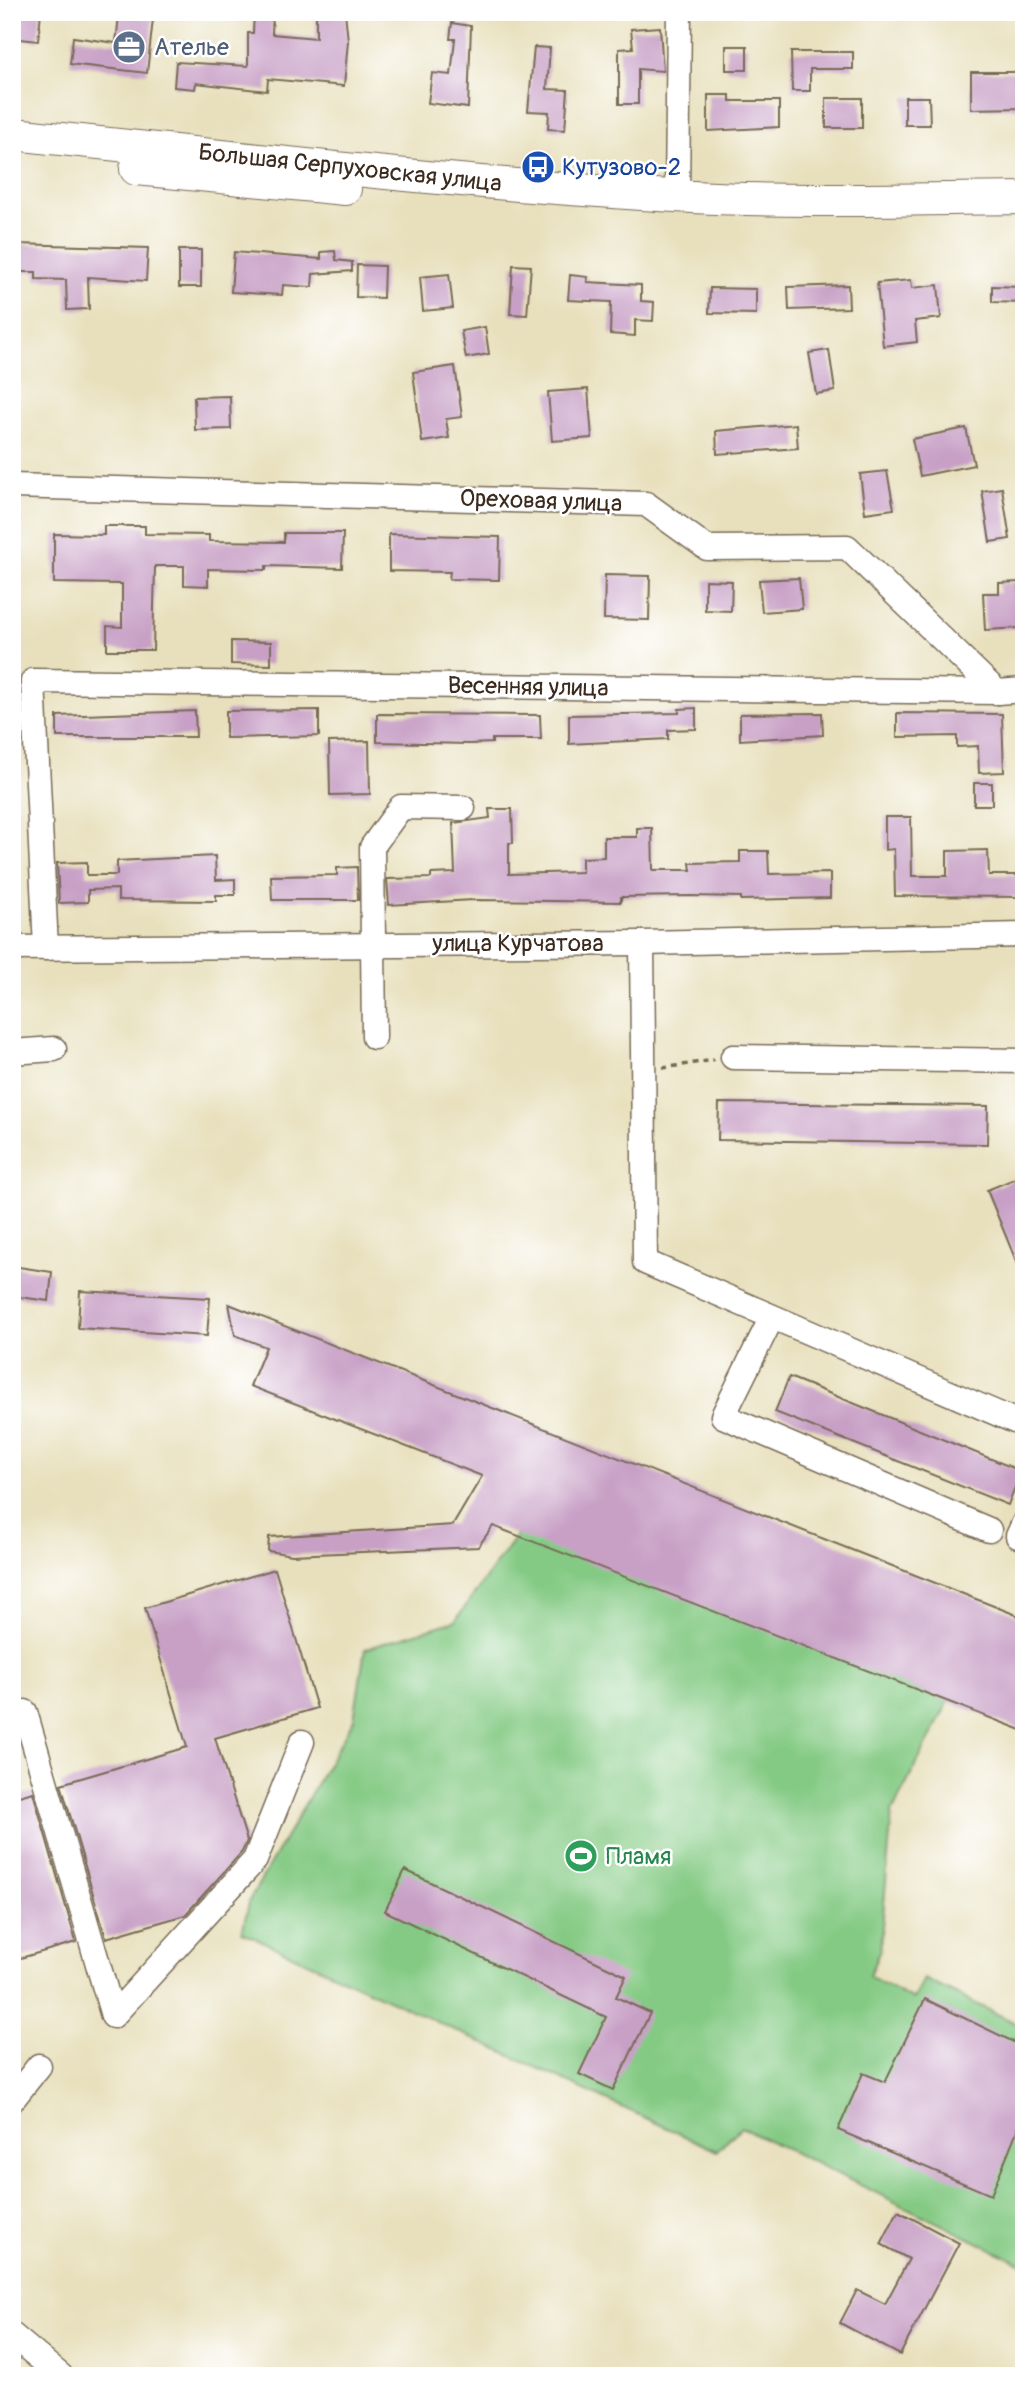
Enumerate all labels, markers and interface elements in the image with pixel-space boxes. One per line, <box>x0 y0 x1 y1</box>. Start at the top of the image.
office icon: Ателье <box>110 28 148 66</box>
place label: Ателье <box>154 33 229 62</box>
street label: Большая Серпуховская улица <box>197 138 503 198</box>
bus stop icon: Кутузово-2 <box>519 148 557 186</box>
place label: Кутузово-2 <box>562 153 681 182</box>
street label: Ореховая улица <box>459 484 623 518</box>
street label: Весенняя улица <box>447 671 609 703</box>
street label: улица Курчатова <box>431 929 604 958</box>
sports icon: Пламя <box>562 1837 600 1875</box>
place label: Пламя <box>606 1842 671 1871</box>

